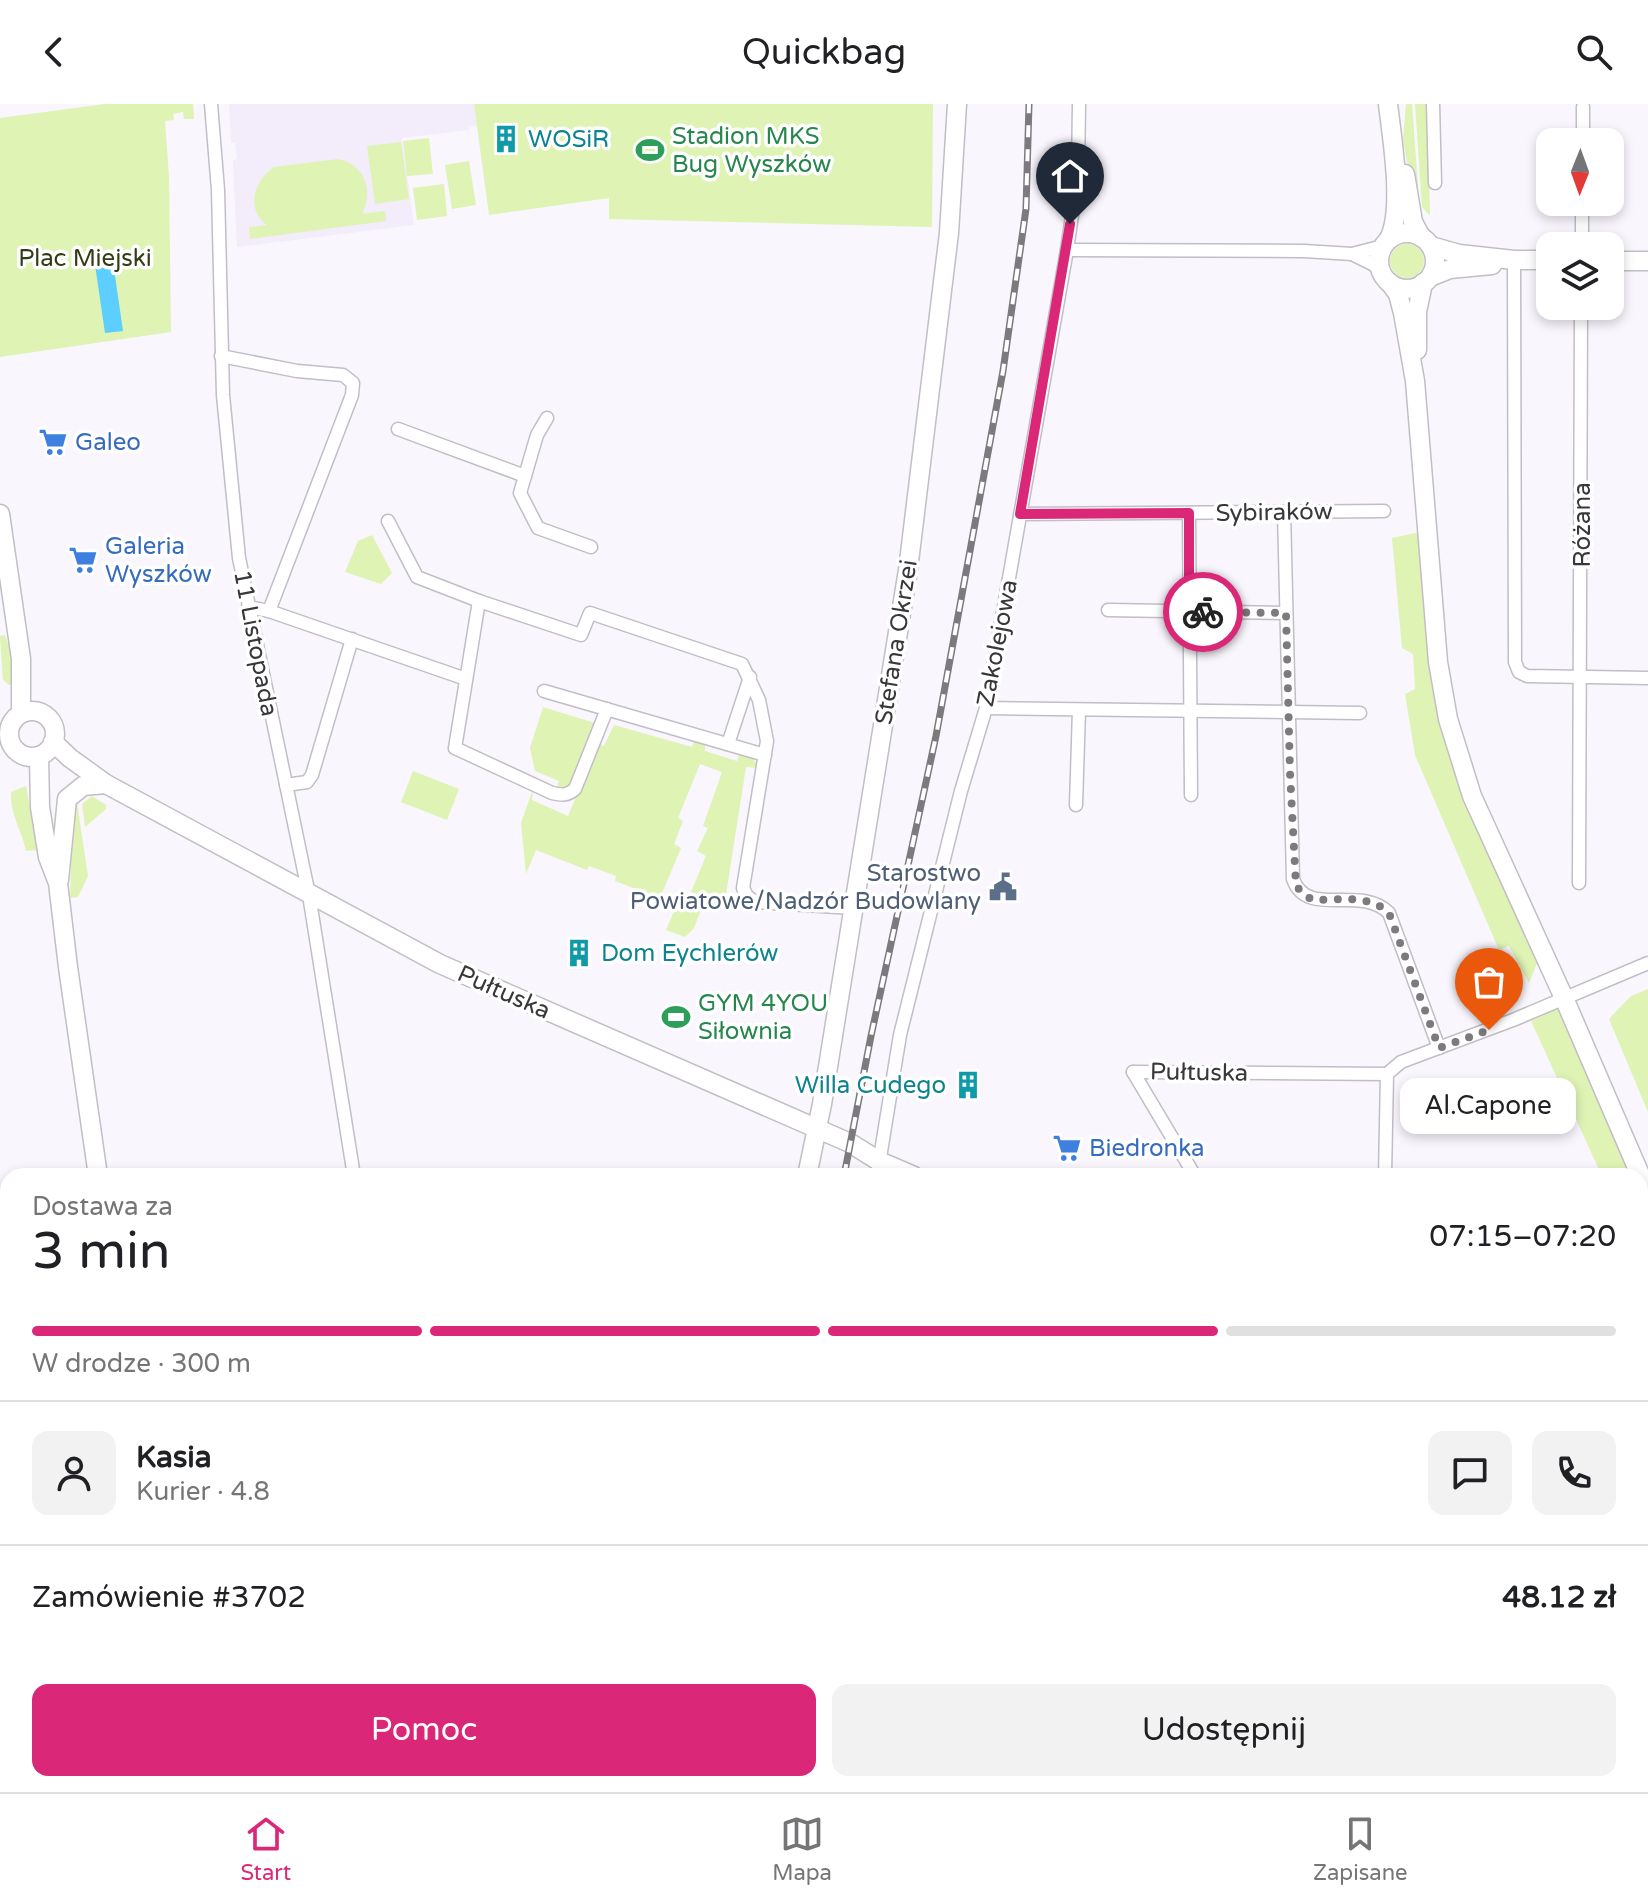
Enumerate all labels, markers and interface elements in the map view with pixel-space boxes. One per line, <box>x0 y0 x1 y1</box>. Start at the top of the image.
icon: back <box>32 30 76 74</box>
icon: search <box>1572 30 1616 74</box>
text: Quickbag <box>742 31 906 74</box>
place label: Stadion MKS Bug Wyszków <box>672 122 831 179</box>
building icon: WOSiR <box>491 124 521 154</box>
place label: WOSiR <box>528 125 609 154</box>
north arrow <box>1536 128 1624 216</box>
map controls <box>1536 128 1624 320</box>
sports icon: Stadion MKS Bug Wyszków <box>635 135 665 165</box>
pin <box>1036 142 1104 224</box>
icon: home <box>1048 154 1092 198</box>
button: layers <box>1536 232 1624 320</box>
park label: Plac Miejski <box>18 244 152 273</box>
supermarket icon: Galeo <box>38 427 68 457</box>
place label: Galeo <box>75 428 141 457</box>
street label: Różana <box>1568 482 1597 568</box>
street label: Sybiraków <box>1215 497 1333 528</box>
place label: Galeria Wyszków <box>105 532 212 589</box>
supermarket icon: Galeria Wyszków <box>68 545 98 575</box>
street label: Stefana Okrzei <box>869 558 924 727</box>
street label: 11 Listopada <box>227 567 284 719</box>
courier <box>1163 572 1243 652</box>
street label: Zakolejowa <box>971 577 1024 709</box>
icon: bike <box>1181 590 1225 634</box>
place label: Starostwo Powiatowe/Nadzór Budowlany <box>630 859 981 916</box>
public building icon: Starostwo Powiatowe/Nadzór Budowlany <box>988 872 1018 902</box>
building icon: Dom Eychlerów <box>564 938 594 968</box>
place label: Dom Eychlerów <box>601 939 778 968</box>
pin <box>1455 948 1523 1030</box>
street label: Pułtuska <box>453 959 555 1026</box>
icon: bag <box>1467 960 1511 1004</box>
place label: GYM 4YOU Siłownia <box>698 989 828 1046</box>
sports icon: GYM 4YOU Siłownia <box>661 1002 691 1032</box>
street label: Pułtuska <box>1150 1057 1248 1088</box>
building icon: Willa Cudego <box>953 1070 983 1100</box>
place label: Willa Cudego <box>795 1071 946 1100</box>
callout: Al.Capone <box>1401 1078 1577 1134</box>
text: Al.Capone <box>1424 1090 1552 1121</box>
supermarket icon: Biedronka <box>1052 1133 1082 1163</box>
place label: Biedronka <box>1089 1134 1205 1163</box>
text: Dostawa za <box>32 1191 173 1222</box>
text: 07:15–07:20 <box>1429 1218 1616 1255</box>
text: 3 min <box>32 1220 171 1283</box>
text: W drodze · 300 m <box>32 1348 251 1379</box>
button: person <box>32 1431 116 1515</box>
button: chat <box>1428 1431 1512 1515</box>
button: phone <box>1532 1431 1616 1515</box>
text: Kasia <box>136 1439 212 1476</box>
text: Kurier · 4.8 <box>136 1476 270 1507</box>
text: Zamówienie #3702 <box>32 1579 306 1616</box>
text: 48.12 zł <box>1502 1579 1616 1616</box>
button: Pomoc <box>32 1684 816 1776</box>
button: Udostępnij <box>832 1684 1616 1776</box>
tab: Start <box>240 1812 291 1886</box>
tab: Mapa <box>772 1812 832 1886</box>
tab: Zapisane <box>1313 1812 1408 1886</box>

